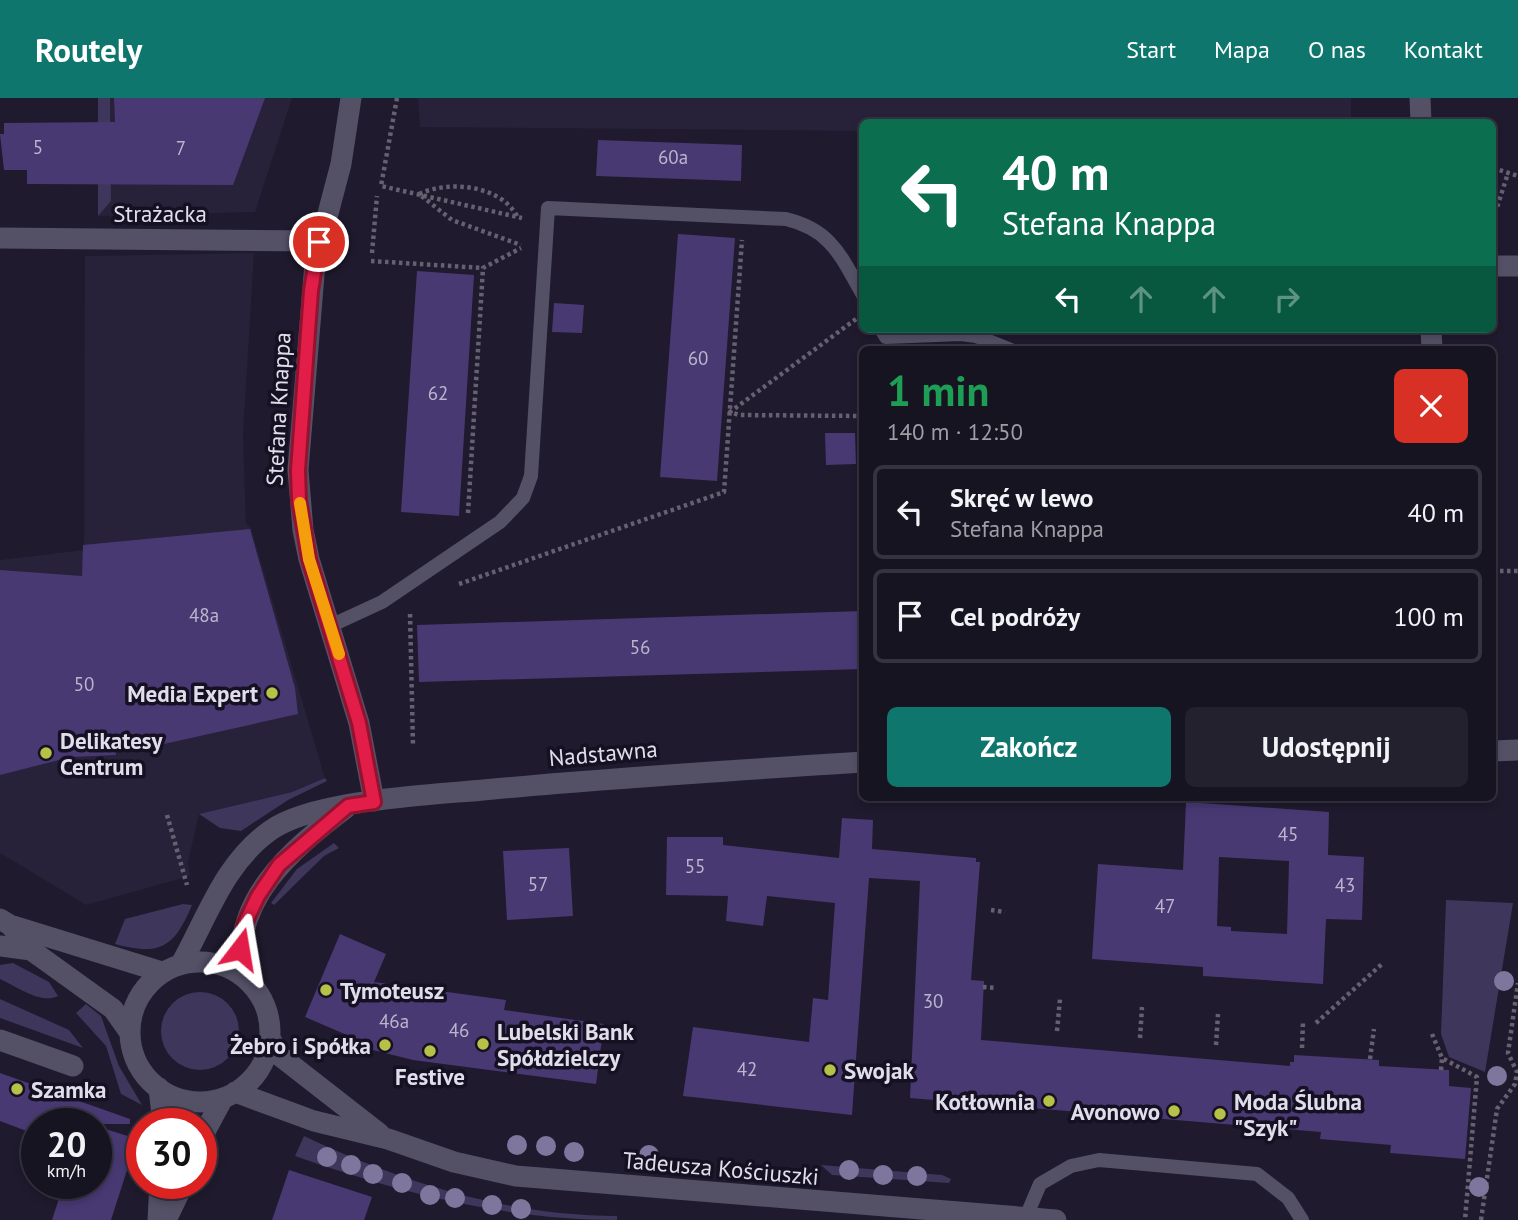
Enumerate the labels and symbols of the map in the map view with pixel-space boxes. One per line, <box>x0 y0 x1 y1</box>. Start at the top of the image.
house number: 5 <box>33 135 43 159</box>
house number: 7 <box>176 136 186 160</box>
house number: 60a <box>658 145 688 169</box>
street label: Strażacka <box>113 199 207 228</box>
pin <box>289 212 349 272</box>
street label: Stefana Knappa <box>259 331 297 487</box>
house number: 60 <box>688 346 708 370</box>
house number: 62 <box>428 381 448 405</box>
house number: 48a <box>189 603 219 627</box>
house number: 56 <box>630 635 650 659</box>
house number: 50 <box>74 672 94 696</box>
place label: Media Expert <box>127 679 258 708</box>
marker: Media Expert <box>264 685 280 701</box>
place label: Delikatesy Centrum <box>60 726 164 781</box>
street label: Nadstawna <box>547 734 659 772</box>
marker: Delikatesy Centrum <box>38 745 54 761</box>
house number: 45 <box>1278 822 1298 846</box>
house number: 55 <box>685 854 705 878</box>
house number: 57 <box>528 872 548 896</box>
house number: 43 <box>1335 873 1355 897</box>
house number: 47 <box>1155 894 1175 918</box>
position arrow <box>203 912 277 986</box>
place label: Tymoteusz <box>340 976 444 1005</box>
marker: Tymoteusz <box>318 982 334 998</box>
house number: 30 <box>923 989 943 1013</box>
house number: 46a <box>379 1009 409 1033</box>
place label: Lubelski Bank Spółdzielczy <box>497 1017 635 1072</box>
house number: 46 <box>449 1018 469 1042</box>
place label: Żebro i Spółka <box>230 1031 371 1060</box>
marker: Lubelski Bank Spółdzielczy <box>475 1036 491 1052</box>
marker: Żebro i Spółka <box>377 1037 393 1053</box>
marker: Festive <box>422 1043 438 1059</box>
place label: Swojak <box>844 1056 914 1085</box>
house number: 42 <box>737 1057 757 1081</box>
place label: Festive <box>395 1062 465 1091</box>
marker: Swojak <box>822 1062 838 1078</box>
place label: Szamka <box>31 1075 106 1104</box>
marker: Szamka <box>9 1081 25 1097</box>
place label: Kotłownia <box>935 1087 1035 1116</box>
place label: Moda Ślubna "Szyk" <box>1234 1087 1362 1142</box>
marker: Kotłownia <box>1041 1093 1057 1109</box>
place label: Avonowo <box>1071 1097 1160 1126</box>
marker: Avonowo <box>1166 1103 1182 1119</box>
marker: Moda Ślubna "Szyk" <box>1212 1106 1228 1122</box>
speed limit sign: 30 <box>126 1108 217 1199</box>
street label: Tadeusza Kościuszki <box>622 1145 820 1191</box>

